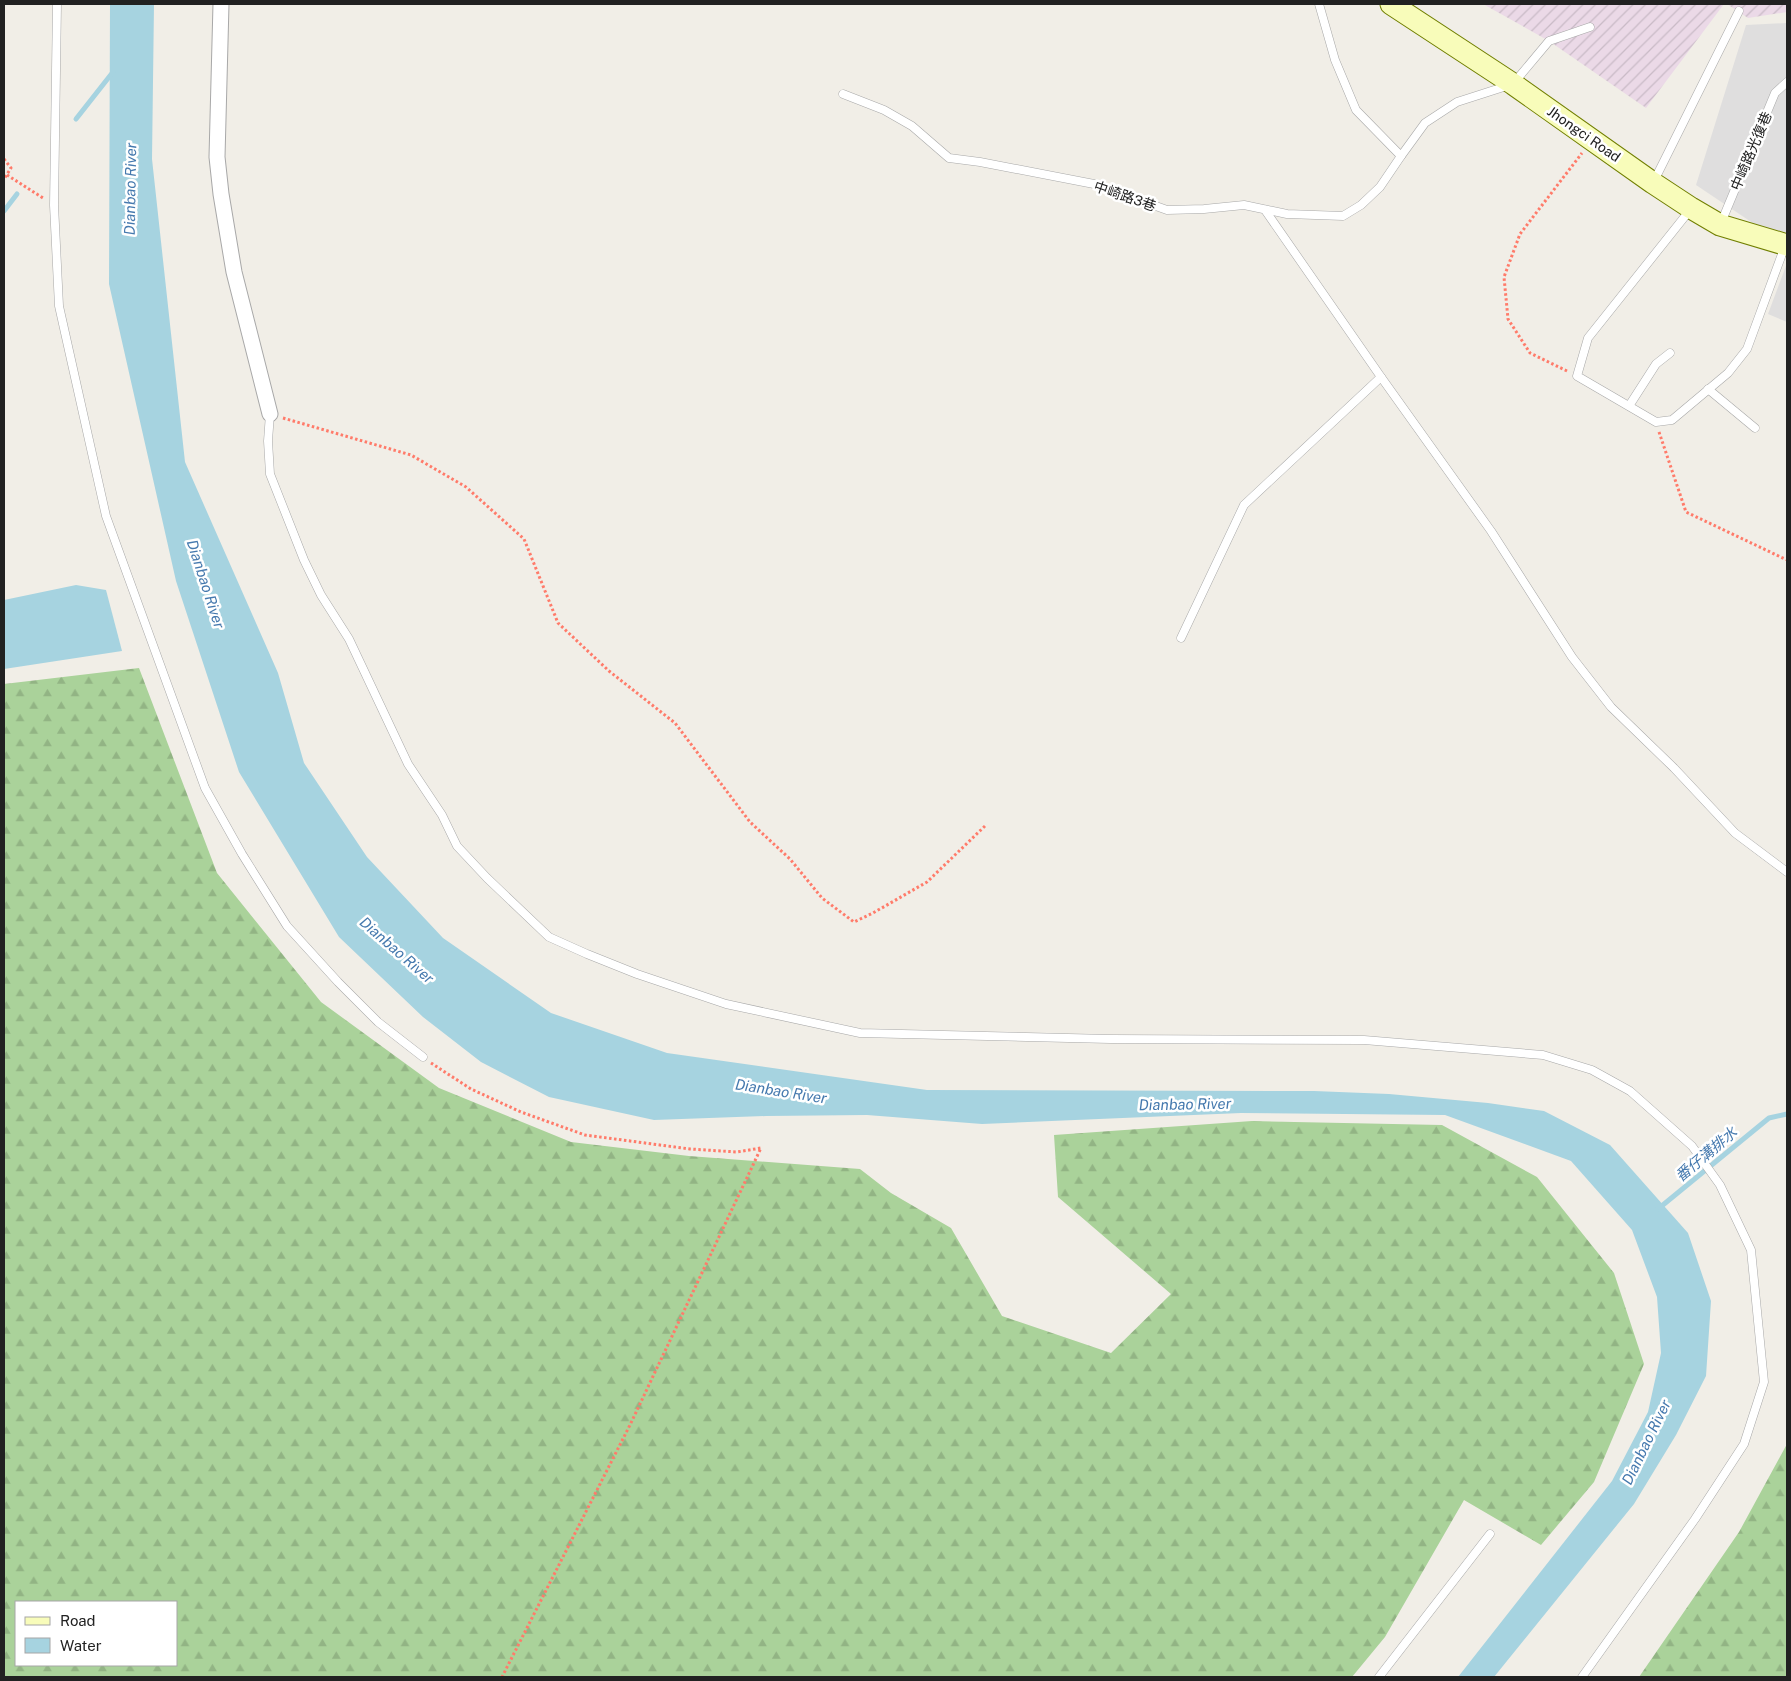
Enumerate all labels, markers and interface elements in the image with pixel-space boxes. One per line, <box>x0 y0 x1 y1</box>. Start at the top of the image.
street label: Jhongci Road <box>1544 103 1624 165</box>
street label: 中崎路光復巷 <box>1727 109 1775 193</box>
water label: Dianbao River <box>121 142 139 235</box>
street label: 中崎路3巷 <box>1092 178 1158 214</box>
water label: Dianbao River <box>184 537 228 631</box>
water label: Dianbao River <box>356 913 438 987</box>
water label: Dianbao River <box>734 1075 828 1107</box>
water label: Dianbao River <box>1139 1095 1232 1113</box>
water label: 番仔溝排水 <box>1672 1123 1741 1185</box>
water label: Dianbao River <box>1618 1396 1674 1487</box>
legend <box>15 1601 178 1666</box>
text: Road <box>60 1612 96 1629</box>
text: Water <box>60 1637 102 1654</box>

